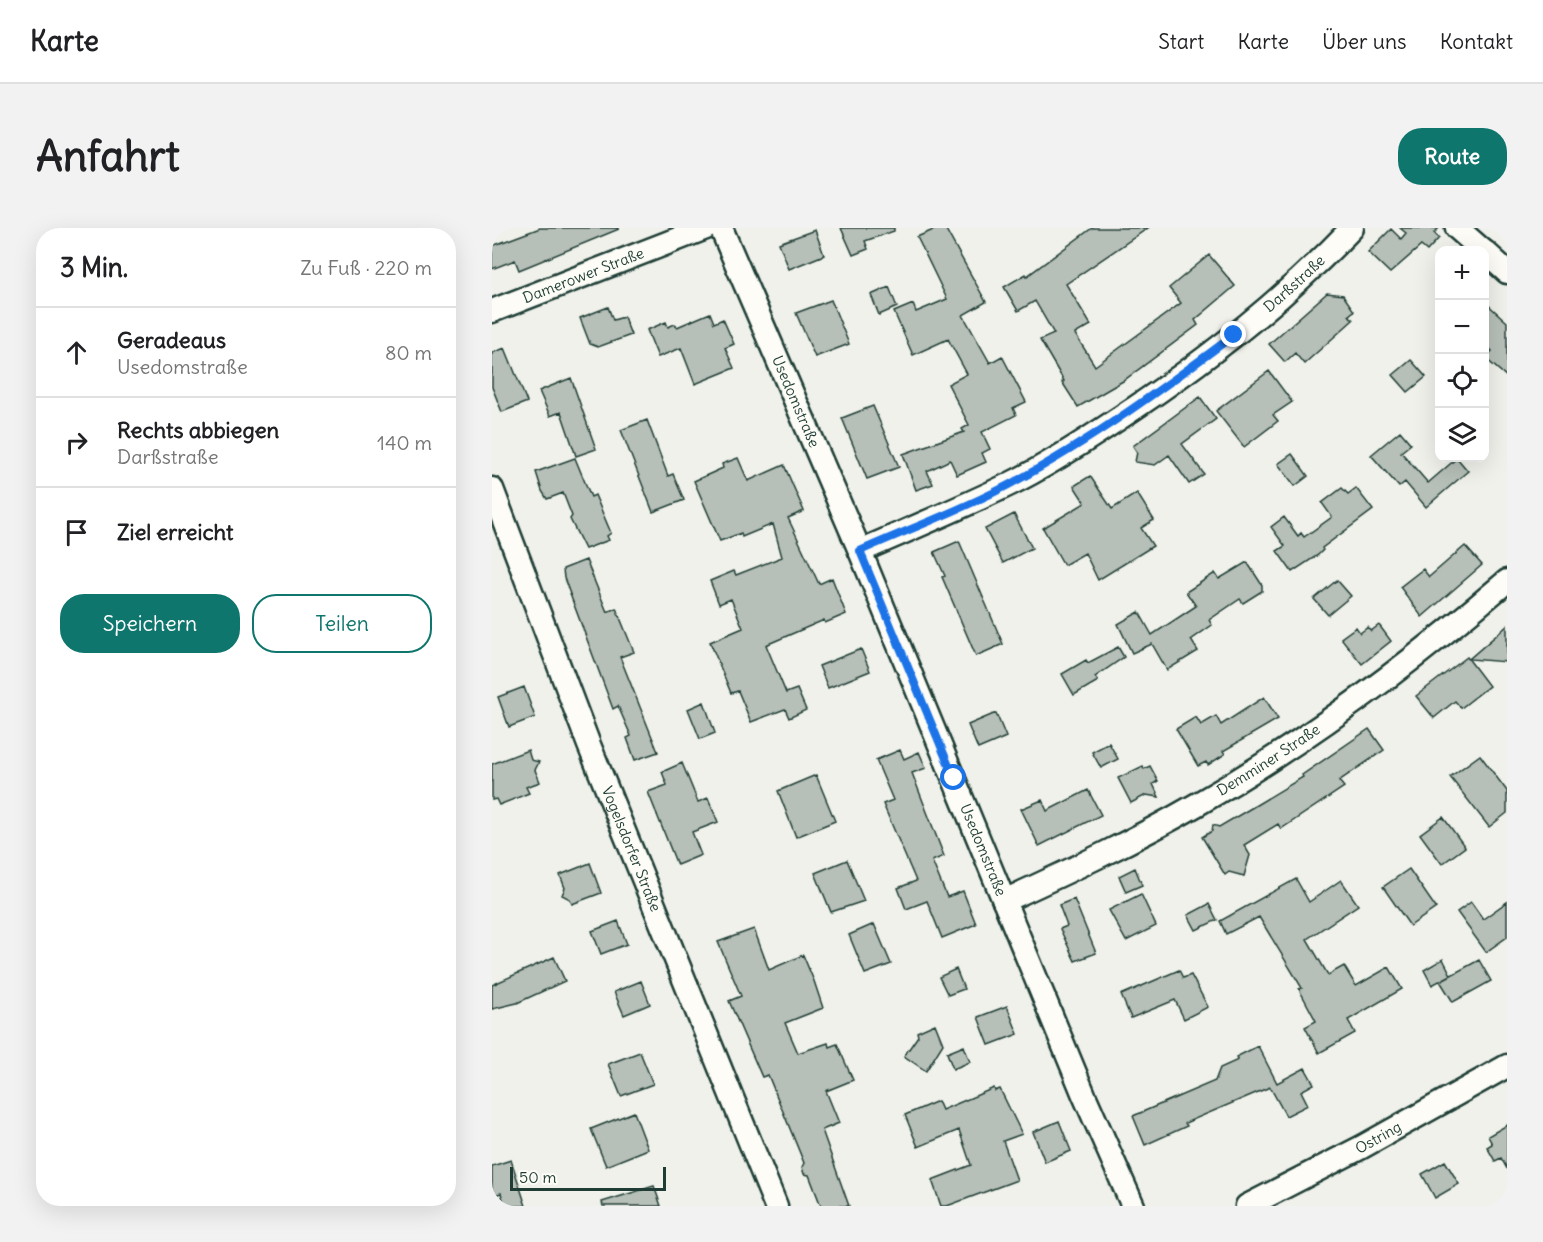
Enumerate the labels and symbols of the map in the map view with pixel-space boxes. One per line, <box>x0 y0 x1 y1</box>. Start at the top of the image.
street label: Damerower Straße <box>520 243 647 307</box>
street label: Darßstraße <box>1260 251 1329 316</box>
route end <box>1220 321 1246 347</box>
street label: Usedomstraße <box>768 353 824 450</box>
street label: Demminer Straße <box>1213 720 1323 800</box>
route start <box>940 764 966 790</box>
street label: Vogelsdorfer Straße <box>598 783 666 914</box>
street label: Usedomstraße <box>956 801 1011 899</box>
street label: Ostring <box>1352 1117 1405 1158</box>
scale bar <box>510 1164 666 1192</box>

